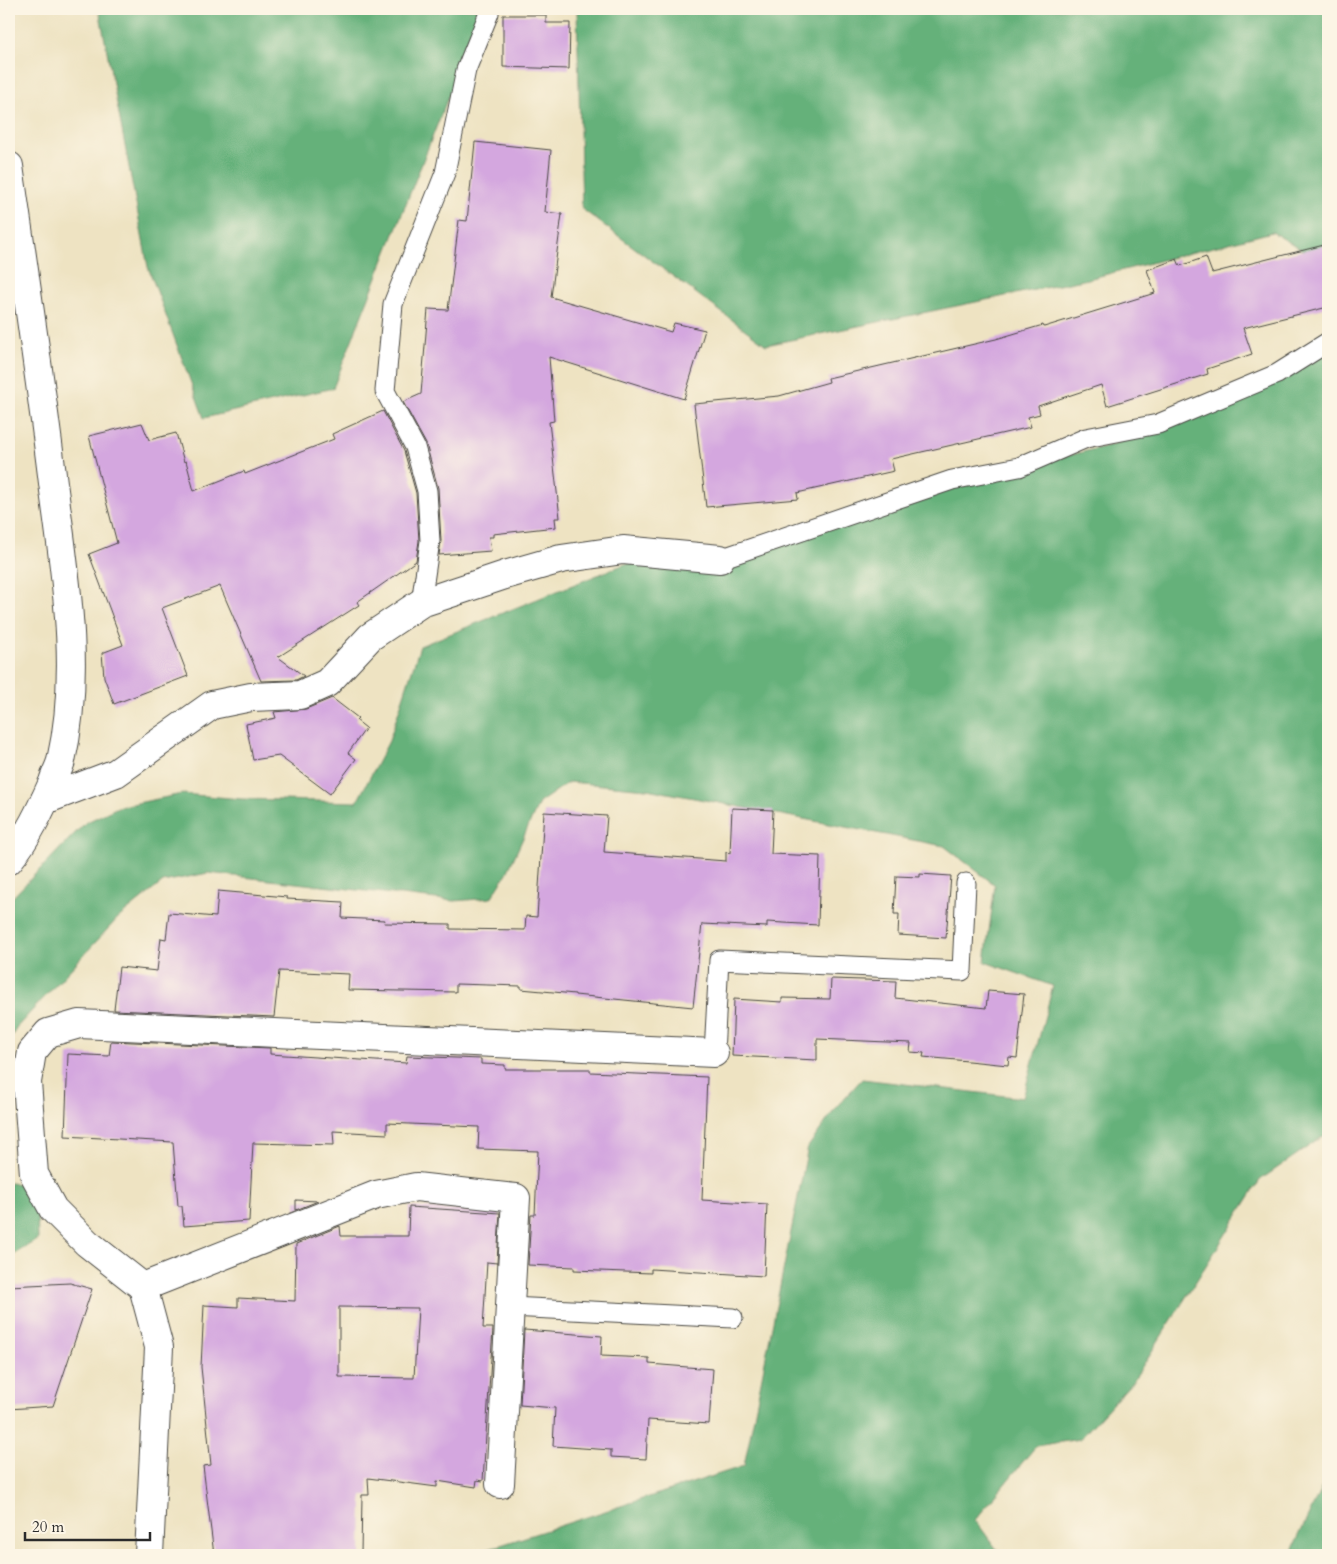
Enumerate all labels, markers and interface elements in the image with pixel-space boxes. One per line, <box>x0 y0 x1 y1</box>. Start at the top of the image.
scale bar <box>25 1509 150 1541</box>
text: 20 m <box>32 1517 64 1537</box>

